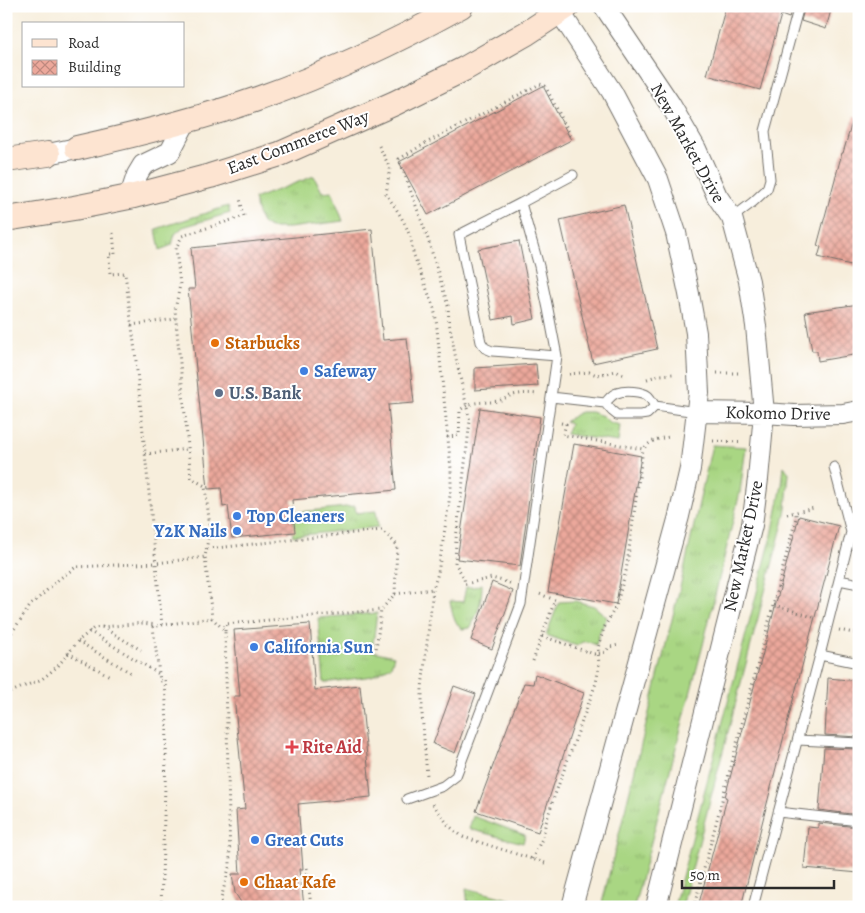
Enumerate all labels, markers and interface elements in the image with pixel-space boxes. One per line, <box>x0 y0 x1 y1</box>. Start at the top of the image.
legend <box>22 22 185 88</box>
text: Road <box>68 33 100 53</box>
text: Building <box>68 57 121 77</box>
street label: New Market Drive <box>645 79 731 207</box>
street label: East Commerce Way <box>223 104 373 180</box>
place label: Starbucks <box>225 331 300 355</box>
marker: Starbucks <box>209 337 221 349</box>
place label: Safeway <box>314 359 377 383</box>
marker: Safeway <box>298 365 310 377</box>
place label: U.S. Bank <box>229 381 302 405</box>
marker: U.S. Bank <box>213 387 225 399</box>
street label: Kokomo Drive <box>725 400 831 426</box>
street label: New Market Drive <box>717 478 769 614</box>
place label: Top Cleaners <box>247 504 345 528</box>
marker: Top Cleaners <box>231 510 243 522</box>
place label: Y2K Nails <box>153 519 227 543</box>
marker: Y2K Nails <box>231 525 243 537</box>
place label: California Sun <box>264 635 373 659</box>
marker: California Sun <box>248 641 260 653</box>
place label: Rite Aid <box>302 735 362 759</box>
marker: Rite Aid <box>286 741 298 753</box>
place label: Great Cuts <box>265 828 344 852</box>
marker: Great Cuts <box>249 834 261 846</box>
scale bar <box>682 858 835 890</box>
text: 50 m <box>690 865 720 885</box>
place label: Chaat Kafe <box>254 870 336 894</box>
marker: Chaat Kafe <box>238 876 250 888</box>

